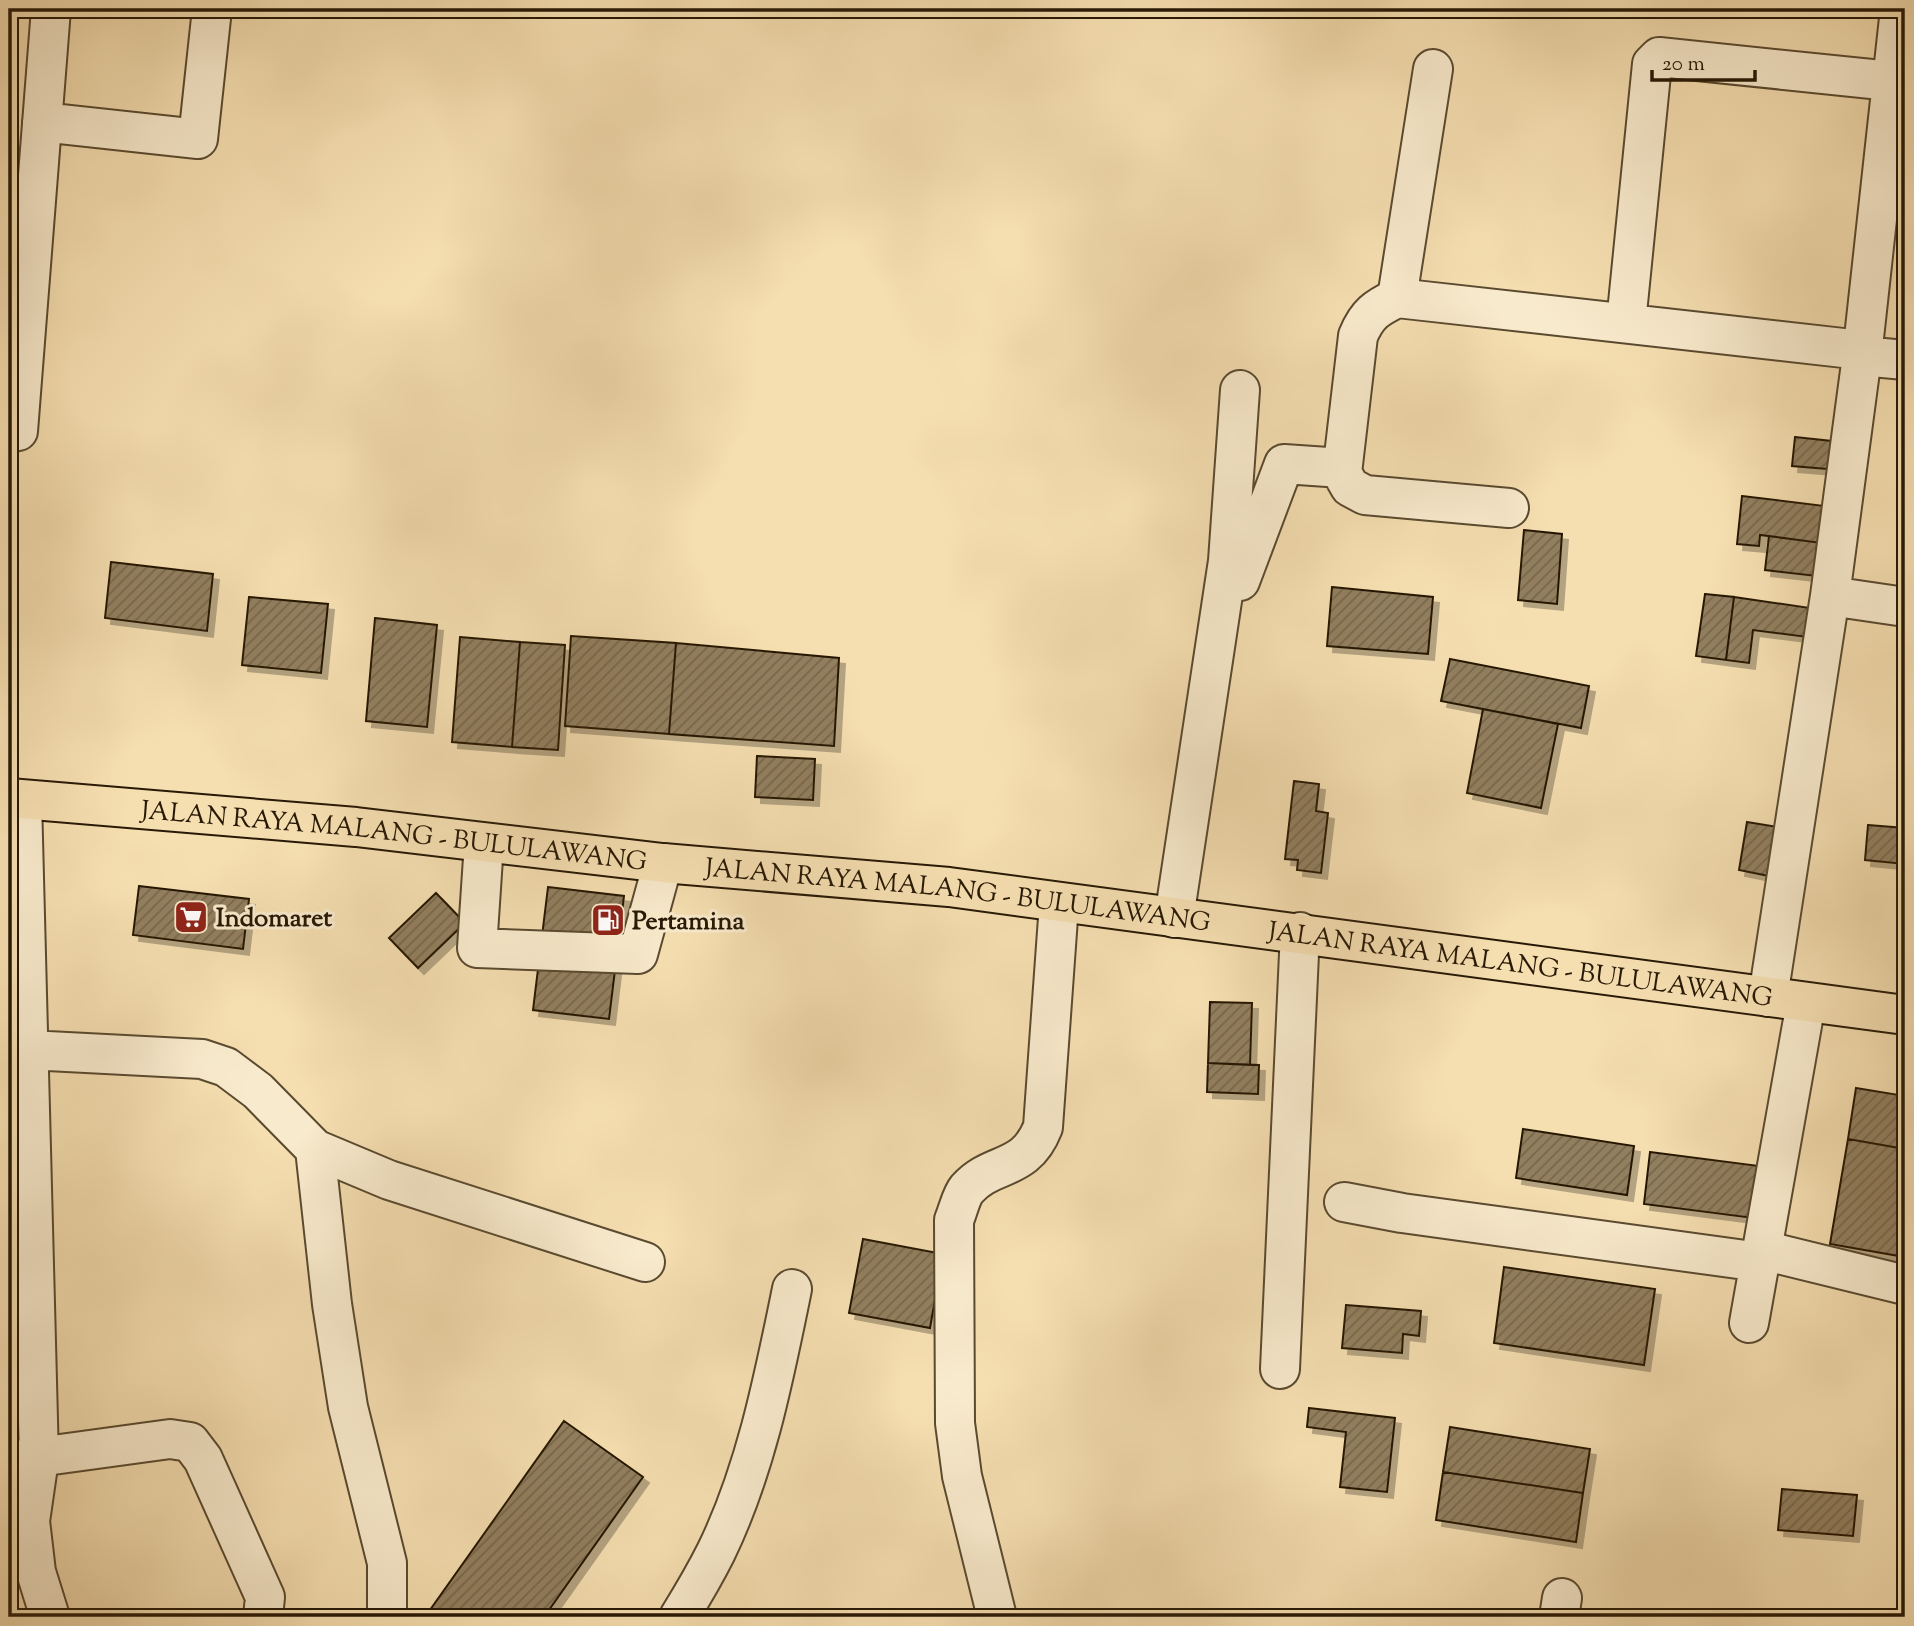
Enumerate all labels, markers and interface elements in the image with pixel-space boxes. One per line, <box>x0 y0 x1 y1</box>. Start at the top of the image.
scale bar <box>1652 38 1755 82</box>
text: 20 m <box>1662 50 1705 80</box>
street label: JALAN RAYA MALANG - BULULAWANG <box>138 793 649 882</box>
street label: JALAN RAYA MALANG - BULULAWANG <box>702 850 1213 943</box>
supermarket icon: Indomaret <box>172 898 210 936</box>
place label: Indomaret <box>216 901 332 938</box>
fuel station icon: Pertamina <box>589 901 627 939</box>
place label: Pertamina <box>632 904 745 941</box>
street label: JALAN RAYA MALANG - BULULAWANG <box>1264 914 1775 1018</box>

